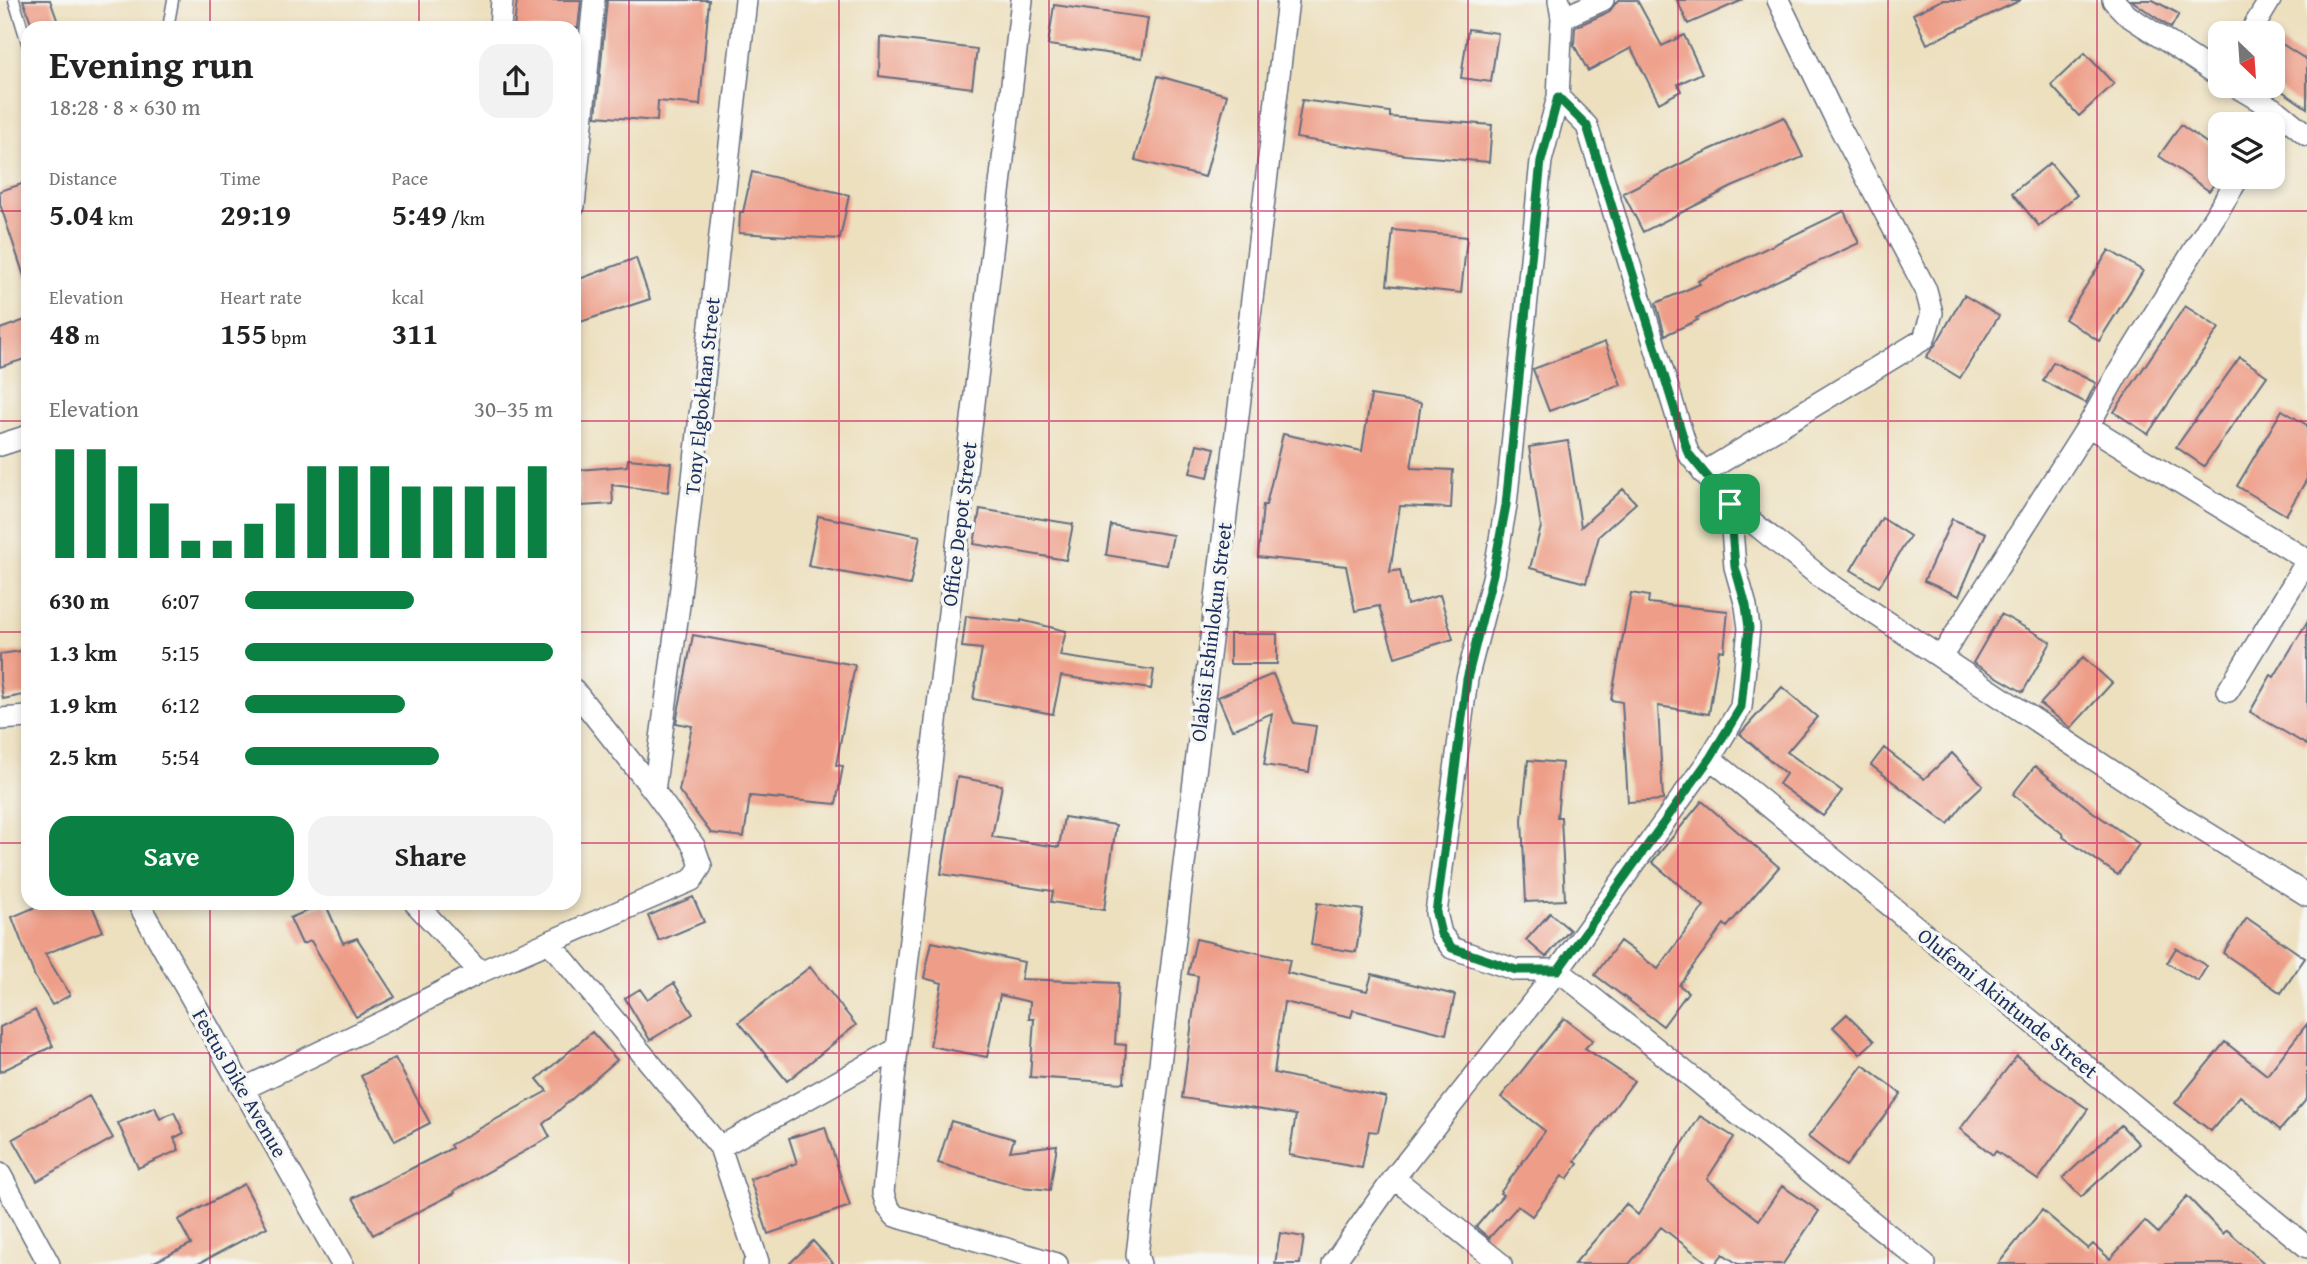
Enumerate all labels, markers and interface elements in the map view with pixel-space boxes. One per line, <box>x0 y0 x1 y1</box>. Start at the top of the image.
north arrow <box>2208 21 2286 98</box>
map controls <box>2208 21 2285 189</box>
text: Evening run <box>49 36 253 92</box>
button: share <box>479 44 553 118</box>
text: 18:28 · 8 × 630 m <box>49 90 201 123</box>
button: layers <box>2208 112 2285 189</box>
text: Distance <box>49 164 117 192</box>
text: Time <box>220 164 261 192</box>
text: Pace <box>392 164 428 192</box>
text: 5.04 <box>49 192 104 236</box>
text: 29:19 <box>220 192 291 236</box>
text: 5:49 <box>392 192 447 236</box>
text: km <box>104 204 133 232</box>
text: /km <box>447 204 485 232</box>
text: Elevation <box>49 283 123 311</box>
text: Heart rate <box>220 283 302 311</box>
text: kcal <box>392 283 424 311</box>
street label: Tony Elgbokhan Street <box>676 295 728 497</box>
text: 48 <box>49 311 80 355</box>
text: 155 <box>220 311 267 355</box>
text: 311 <box>392 311 438 355</box>
text: m <box>80 323 100 351</box>
text: bpm <box>267 323 307 351</box>
text: Elevation <box>49 392 139 425</box>
text: 30–35 m <box>474 392 553 425</box>
street label: Office Depot Street <box>934 439 985 608</box>
pin <box>1700 474 1760 534</box>
icon: arrive <box>1711 485 1749 523</box>
street label: Olabisi Eshinlokun Street <box>1182 520 1240 743</box>
text: 630 m <box>49 584 110 617</box>
text: 6:07 <box>161 584 200 617</box>
text: 1.3 km <box>49 636 117 669</box>
text: 5:15 <box>161 636 200 669</box>
text: 1.9 km <box>49 688 117 721</box>
text: 6:12 <box>161 688 200 721</box>
text: 2.5 km <box>49 740 117 773</box>
text: 5:54 <box>161 740 200 773</box>
button: Save <box>49 816 294 896</box>
button: Share <box>308 816 553 896</box>
street label: Olufemi Akintunde Street <box>1911 920 2106 1086</box>
street label: Festus Dike Avenue <box>185 1003 295 1163</box>

